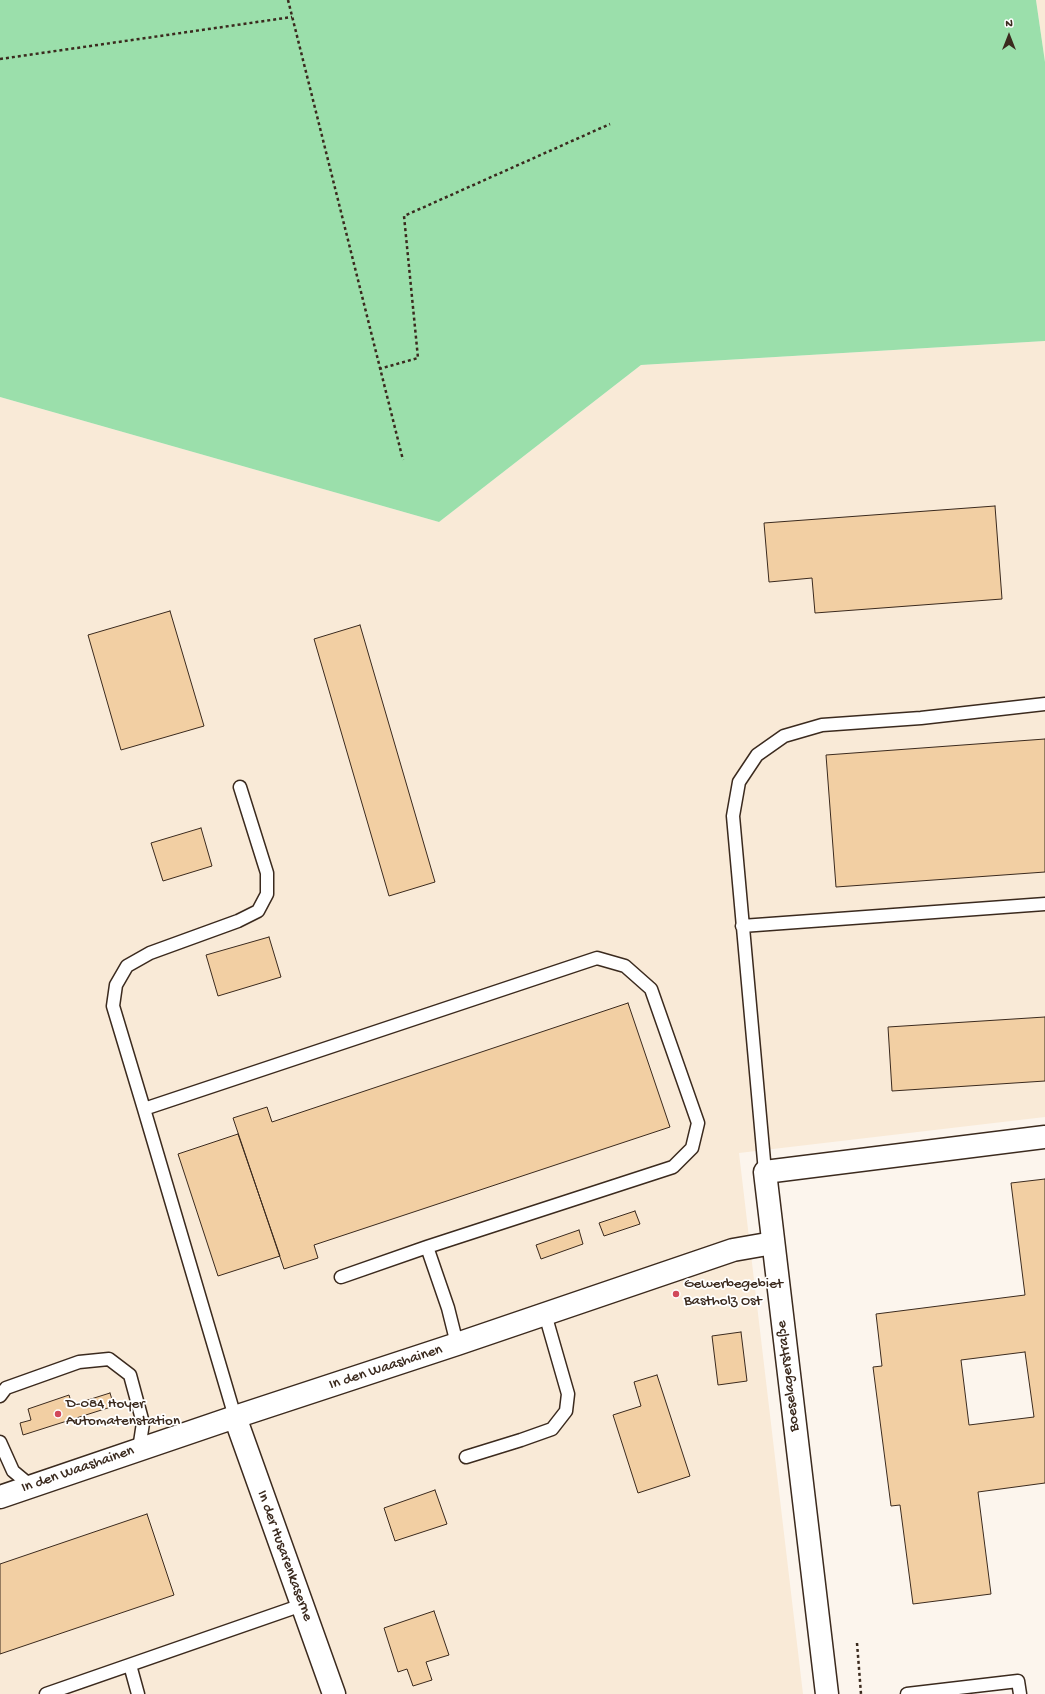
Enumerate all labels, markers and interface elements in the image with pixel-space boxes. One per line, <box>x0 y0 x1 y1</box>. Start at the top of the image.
north arrow <box>989 16 1029 56</box>
text: N <box>1005 18 1013 30</box>
place label: Gewerbegebiet Bastholz Ost <box>684 1276 783 1311</box>
marker: Gewerbegebiet Bastholz Ost <box>671 1289 681 1299</box>
street label: Boeselagerstraße <box>773 1319 805 1433</box>
street label: In den Waashainen <box>327 1341 445 1395</box>
place label: D-084 Hoyer Automatenstation <box>66 1396 180 1431</box>
marker: D-084 Hoyer Automatenstation <box>53 1409 63 1419</box>
street label: In den Waashainen <box>19 1442 137 1498</box>
street label: In der Husarenkaserne <box>252 1488 316 1624</box>

